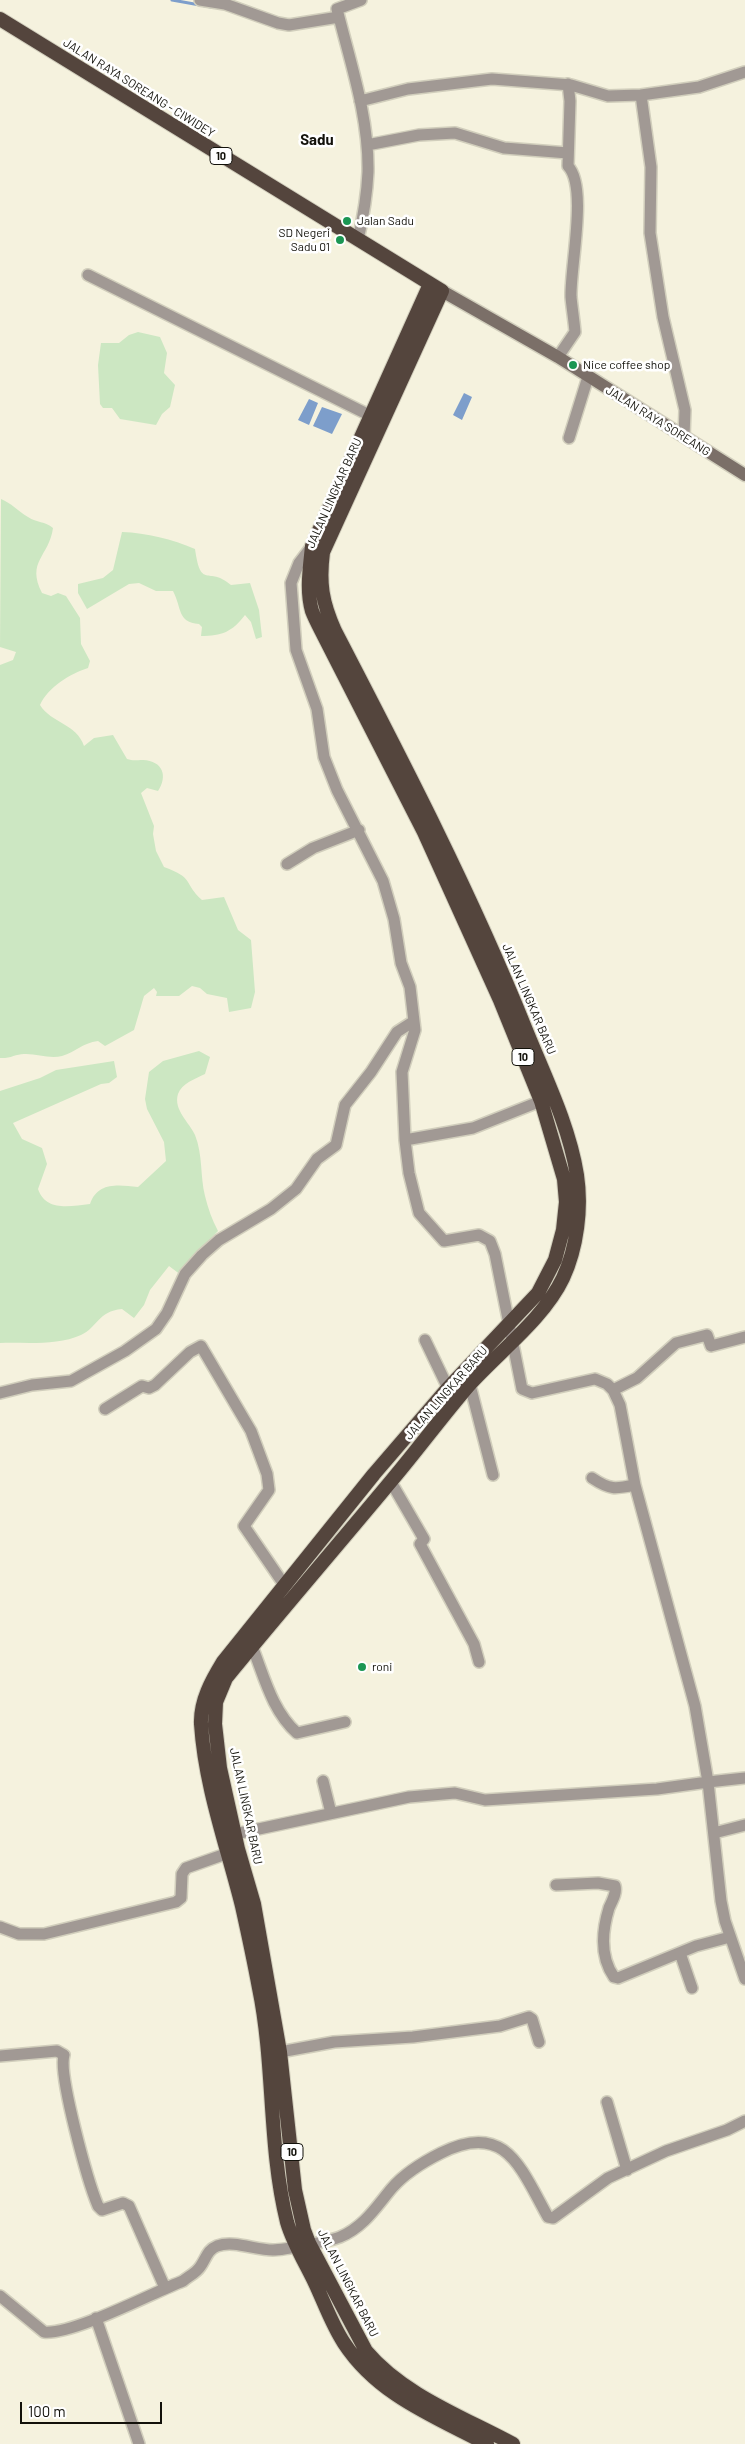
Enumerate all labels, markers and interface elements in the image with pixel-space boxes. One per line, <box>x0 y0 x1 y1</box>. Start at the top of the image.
street label: JALAN RAYA SOREANG - CIWIDEY <box>61 35 217 141</box>
district label: Sadu <box>300 131 334 149</box>
road number: 10 <box>210 148 232 164</box>
place label: Jalan Sadu <box>357 214 414 228</box>
marker: Jalan Sadu <box>341 215 353 227</box>
place label: SD Negeri Sadu 01 <box>278 226 330 254</box>
marker: SD Negeri Sadu 01 <box>334 234 346 246</box>
place label: Nice coffee shop <box>583 358 670 372</box>
marker: Nice coffee shop <box>567 359 579 371</box>
street label: JALAN RAYA SOREANG <box>603 383 713 459</box>
street label: JALAN LINGKAR BARU <box>303 436 365 550</box>
street label: JALAN LINGKAR BARU <box>499 941 559 1057</box>
road number: 10 <box>512 1048 534 1066</box>
street label: JALAN LINGKAR BARU <box>402 1343 490 1443</box>
place label: roni <box>372 1660 392 1674</box>
marker: roni <box>356 1661 368 1673</box>
street label: JALAN LINGKAR BARU <box>227 1746 265 1866</box>
road number: 10 <box>281 2144 303 2160</box>
street label: JALAN LINGKAR BARU <box>315 2227 381 2339</box>
scale bar <box>22 2392 165 2424</box>
text: 100 m <box>28 2402 66 2420</box>

